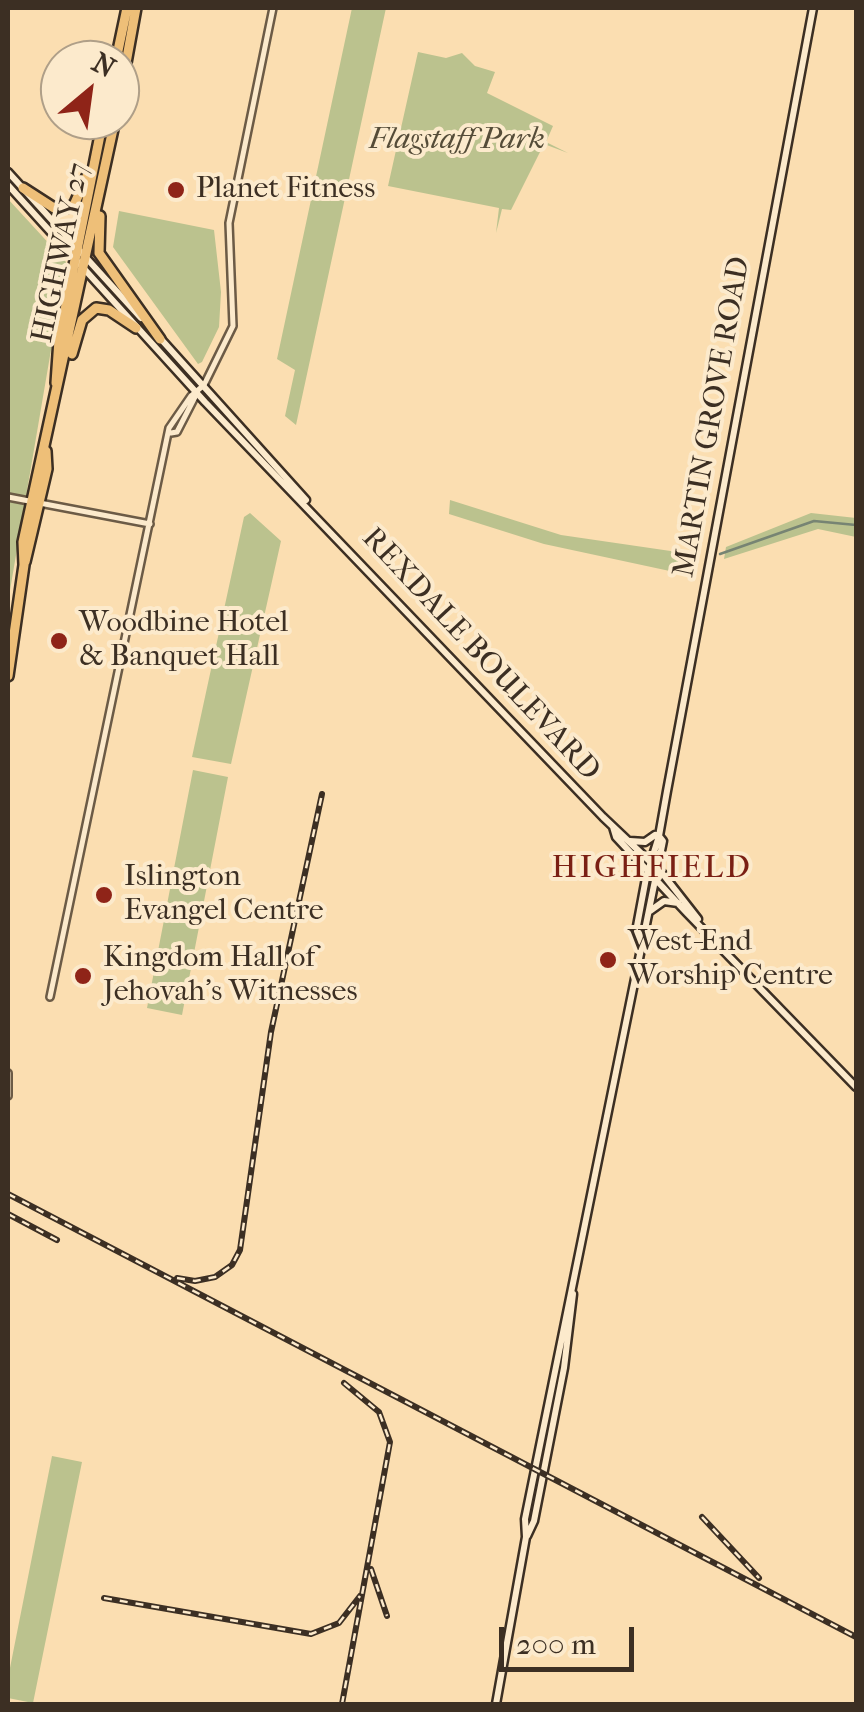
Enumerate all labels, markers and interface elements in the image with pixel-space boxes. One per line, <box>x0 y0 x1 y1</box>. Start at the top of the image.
north arrow <box>40 40 140 140</box>
text: N <box>87 45 121 85</box>
park label: Flagstaff Park <box>369 123 545 159</box>
street label: HIGHWAY 27 <box>25 160 99 346</box>
place label: Planet Fitness <box>196 172 375 208</box>
marker: Planet Fitness <box>165 179 187 201</box>
street label: MARTIN GROVE ROAD <box>667 254 759 580</box>
street label: REXDALE BOULEVARD <box>353 521 607 789</box>
place label: Woodbine Hotel & Banquet Hall <box>79 606 288 676</box>
marker: Woodbine Hotel & Banquet Hall <box>48 630 70 652</box>
district label: HIGHFIELD <box>552 850 752 888</box>
place label: Islington Evangel Centre <box>124 860 324 930</box>
marker: Islington Evangel Centre <box>93 884 115 906</box>
place label: West-End Worship Centre <box>628 925 833 996</box>
place label: Kingdom Hall of Jehovah's Witnesses <box>103 941 358 1012</box>
marker: West-End Worship Centre <box>597 949 619 971</box>
marker: Kingdom Hall of Jehovah's Witnesses <box>72 965 94 987</box>
scale bar <box>504 1607 639 1669</box>
text: 200 m <box>516 1627 596 1662</box>

